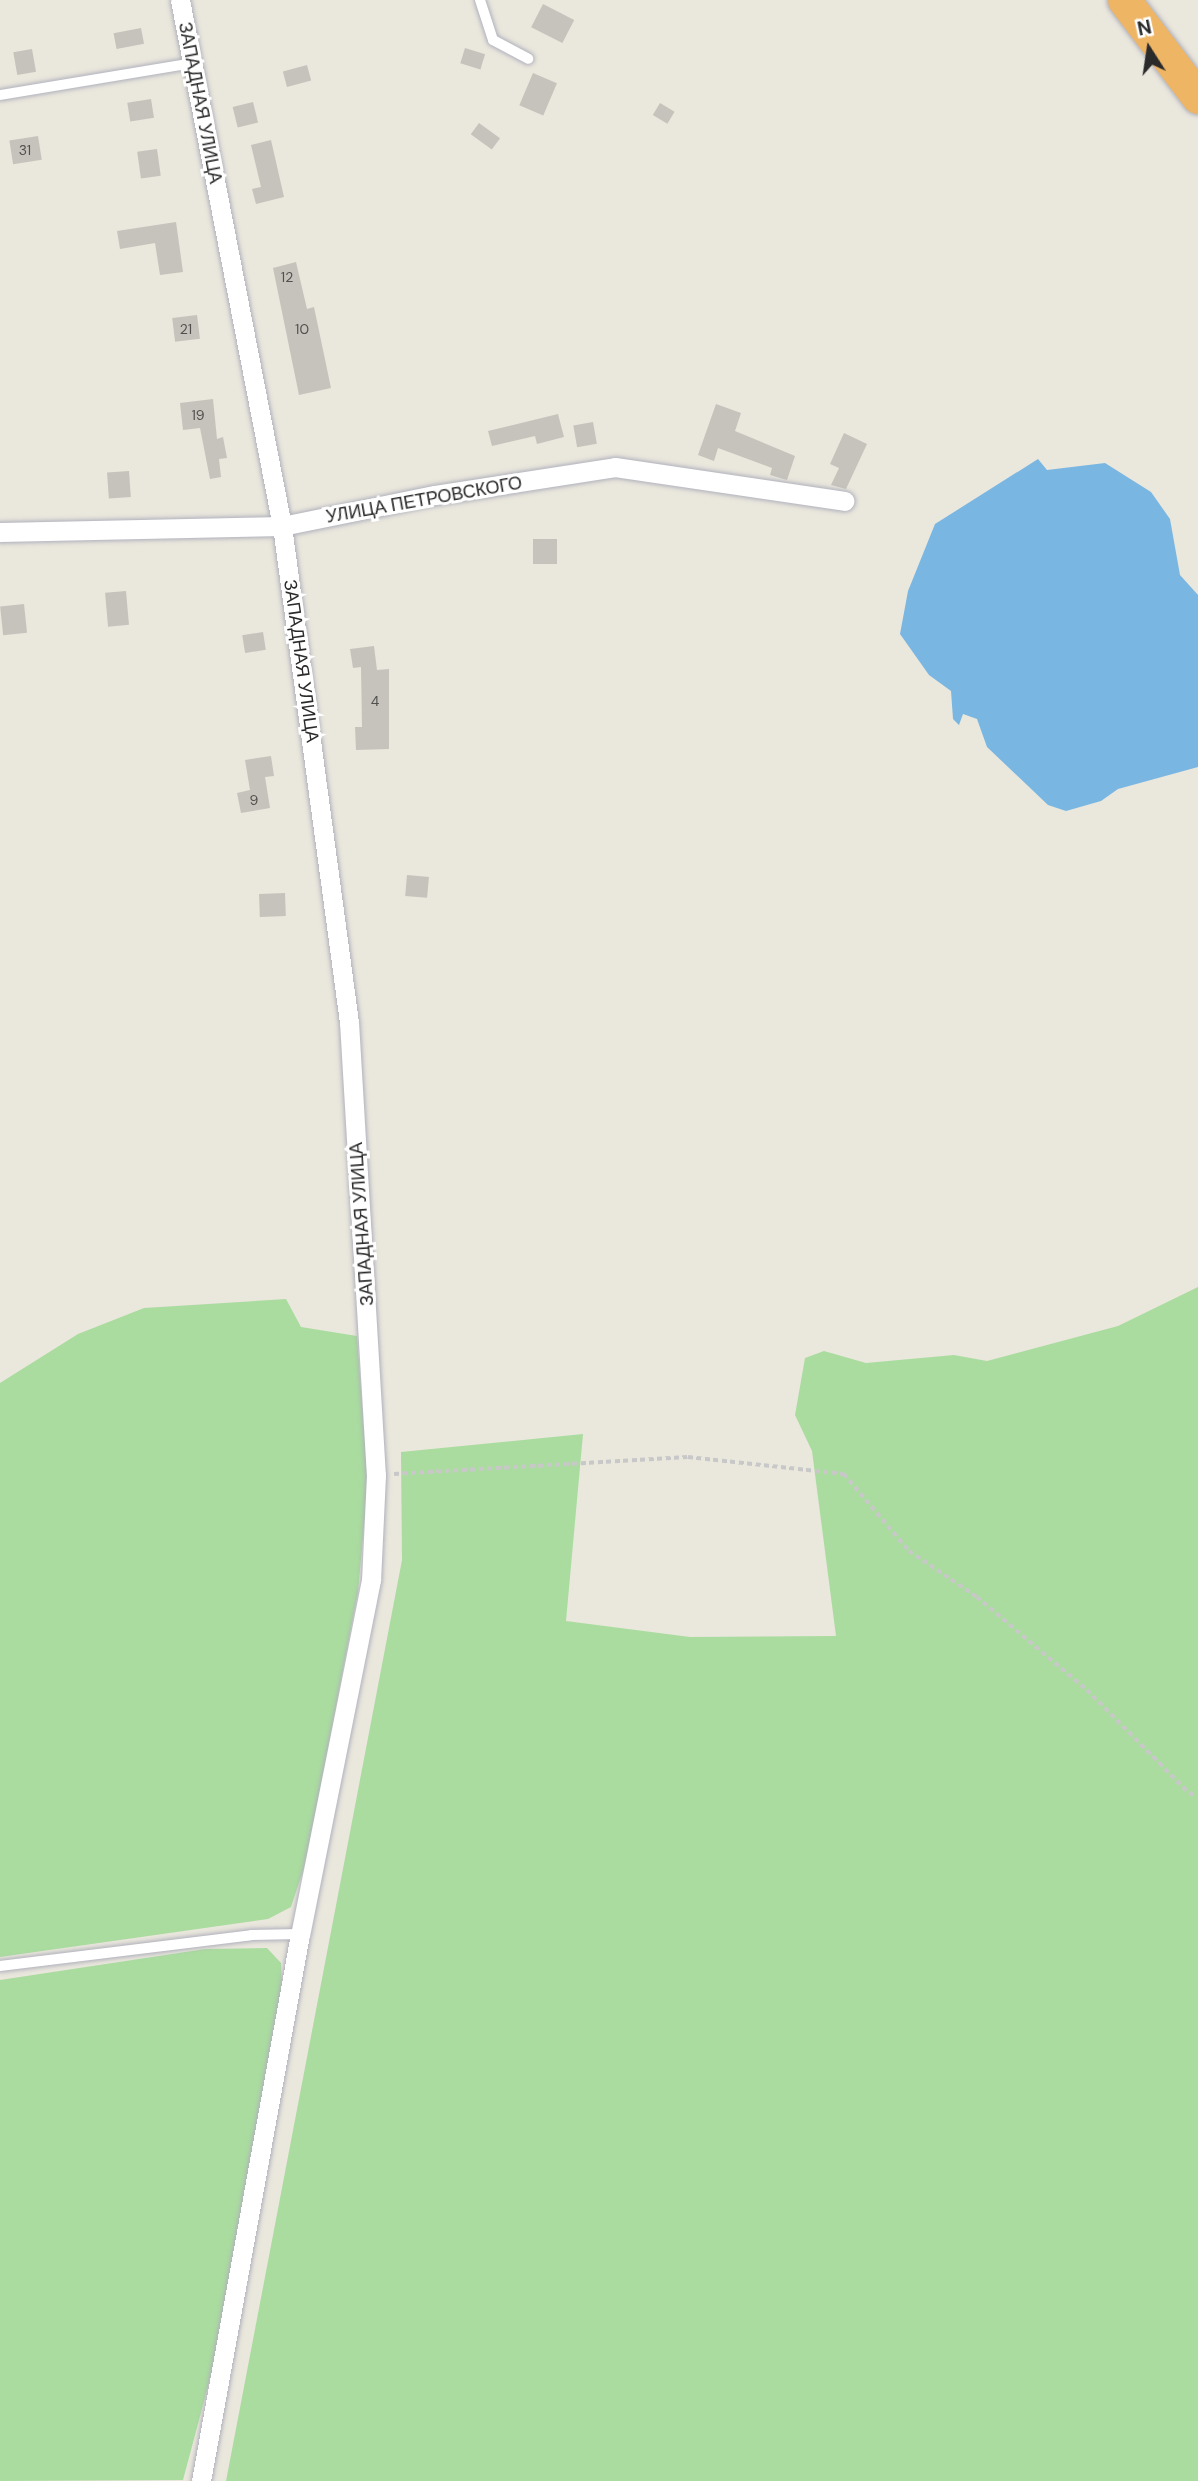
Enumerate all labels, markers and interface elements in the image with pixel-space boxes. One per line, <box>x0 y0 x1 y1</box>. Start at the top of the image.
north arrow <box>1114 14 1184 84</box>
text: N <box>1135 14 1154 42</box>
street label: ЗАПАДНАЯ УЛИЦА <box>174 20 226 186</box>
house number: 31 <box>19 142 31 158</box>
house number: 12 <box>281 269 293 285</box>
house number: 21 <box>180 321 192 337</box>
house number: 10 <box>295 321 309 337</box>
house number: 19 <box>191 407 205 423</box>
street label: УЛИЦА ПЕТРОВСКОГО <box>324 472 524 528</box>
street label: ЗАПАДНАЯ УЛИЦА <box>279 578 323 744</box>
house number: 4 <box>371 693 379 709</box>
house number: 9 <box>250 792 258 808</box>
street label: ЗАПАДНАЯ УЛИЦА <box>346 1141 378 1307</box>

